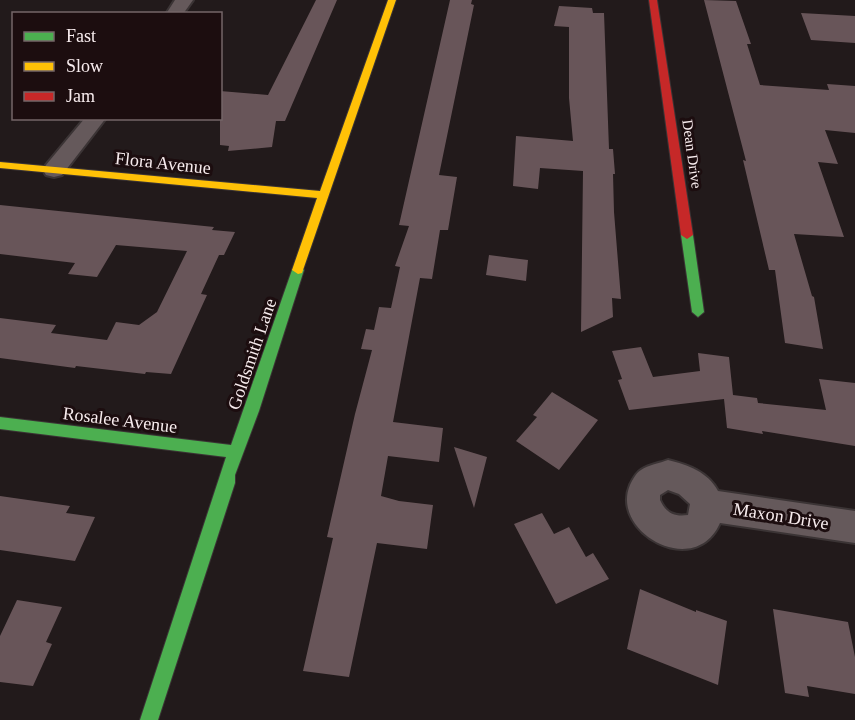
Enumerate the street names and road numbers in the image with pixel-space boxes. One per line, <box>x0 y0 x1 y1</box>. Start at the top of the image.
street label: Dean Drive <box>679 118 705 190</box>
street label: Flora Avenue <box>114 148 212 178</box>
street label: Goldsmith Lane <box>224 296 280 412</box>
street label: Rosalee Avenue <box>62 403 178 437</box>
street label: Maxon Drive <box>732 499 830 533</box>

